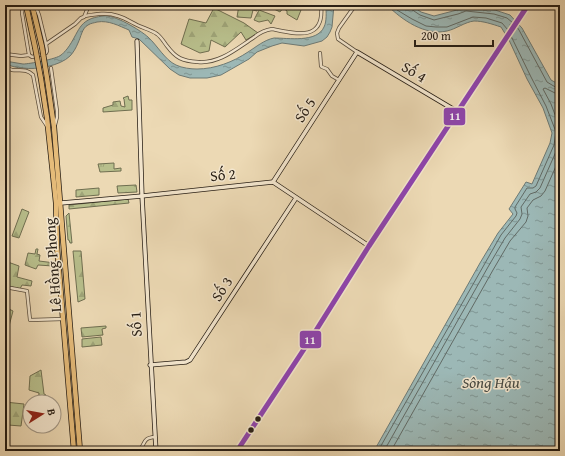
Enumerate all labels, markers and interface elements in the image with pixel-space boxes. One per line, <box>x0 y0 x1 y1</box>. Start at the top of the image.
scale bar <box>415 22 493 48</box>
text: 200 m <box>421 27 451 44</box>
street label: Số 4 <box>398 56 431 87</box>
street label: Số 5 <box>289 93 320 126</box>
line badge: 11 <box>443 107 466 126</box>
text: 11 <box>449 108 461 124</box>
street label: Số 2 <box>209 163 237 186</box>
street label: Lê Hồng Phong <box>39 217 66 313</box>
street label: Số 3 <box>206 272 237 305</box>
street label: Số 1 <box>124 311 147 337</box>
line badge: 11 <box>299 330 322 349</box>
text: 11 <box>304 332 316 348</box>
water label: Sông Hậu <box>462 370 520 394</box>
north arrow <box>22 394 62 434</box>
text: B <box>43 407 60 417</box>
unlabelled marker <box>253 414 263 424</box>
unlabelled marker <box>246 425 256 435</box>

